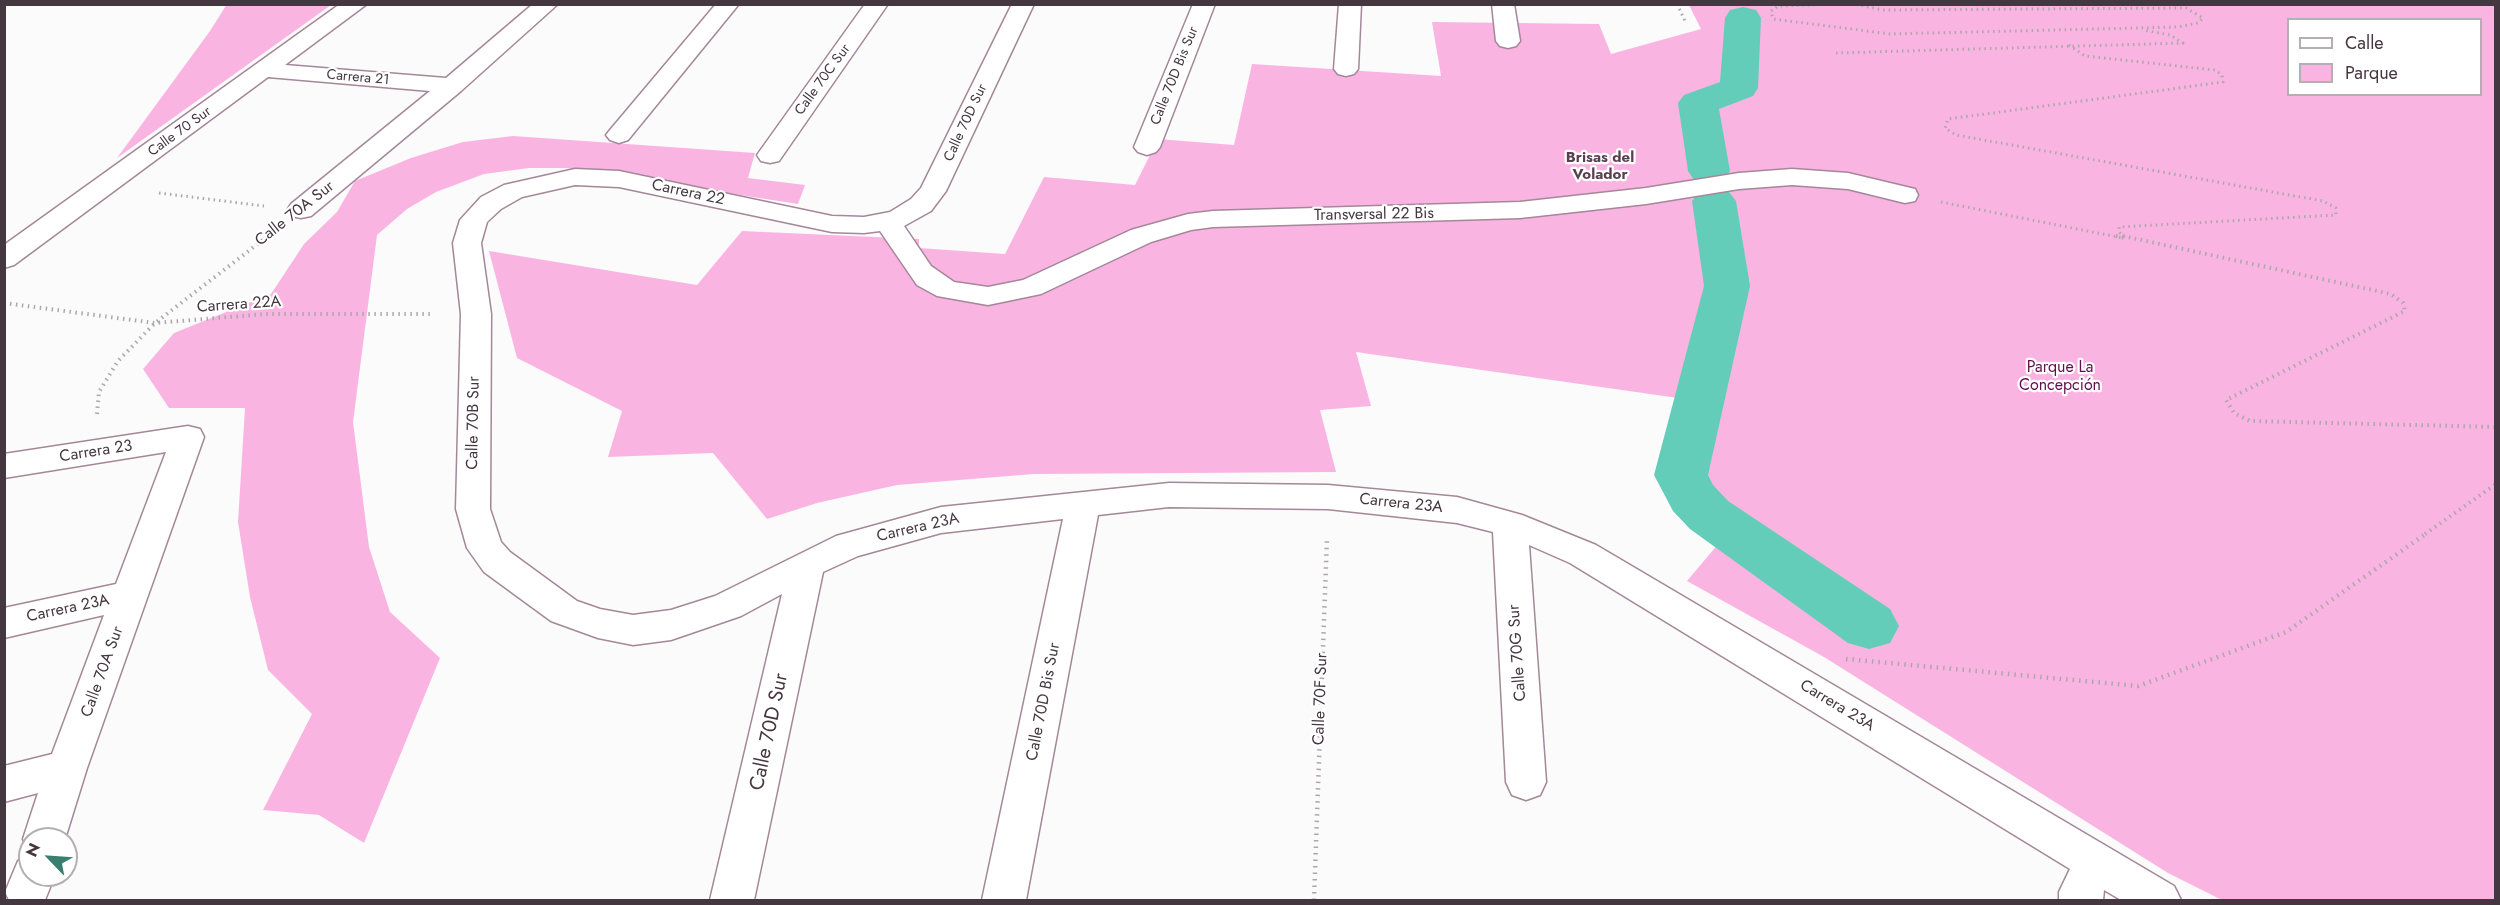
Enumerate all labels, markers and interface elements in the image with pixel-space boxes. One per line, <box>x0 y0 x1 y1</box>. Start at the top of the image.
legend <box>2287 18 2482 96</box>
street label: Calle 70D Bis Sur <box>1148 24 1202 128</box>
text: Calle <box>2345 30 2384 56</box>
street label: Calle 70C Sur <box>792 41 854 119</box>
text: Parque <box>2345 60 2398 86</box>
street label: Carrera 21 <box>326 67 390 89</box>
street label: Calle 70D Sur <box>941 82 991 164</box>
street label: Calle 70 Sur <box>145 103 215 161</box>
district label: Brisas del Volador <box>1566 149 1634 184</box>
street label: Carrera 22 <box>650 176 726 210</box>
street label: Calle 70A Sur <box>252 177 338 251</box>
street label: Transversal 22 Bis <box>1314 204 1434 226</box>
street label: Carrera 22A <box>196 292 282 318</box>
park label: Parque La Concepción <box>2019 358 2101 396</box>
street label: Calle 70B Sur <box>464 376 484 470</box>
street label: Carrera 23 <box>58 437 134 467</box>
street label: Carrera 23A <box>1358 490 1444 518</box>
street label: Carrera 23A <box>875 509 961 547</box>
street label: Carrera 23A <box>25 591 111 627</box>
street label: Calle 70G Sur <box>1505 604 1531 702</box>
street label: Calle 70A Sur <box>78 624 128 720</box>
street label: Calle 70D Bis Sur <box>1023 641 1065 763</box>
street label: Calle 70F Sur <box>1310 652 1332 746</box>
street label: Calle 70D Sur <box>746 671 794 793</box>
street label: Carrera 23A <box>1796 676 1878 736</box>
north arrow <box>18 827 78 887</box>
text: N <box>20 839 46 861</box>

